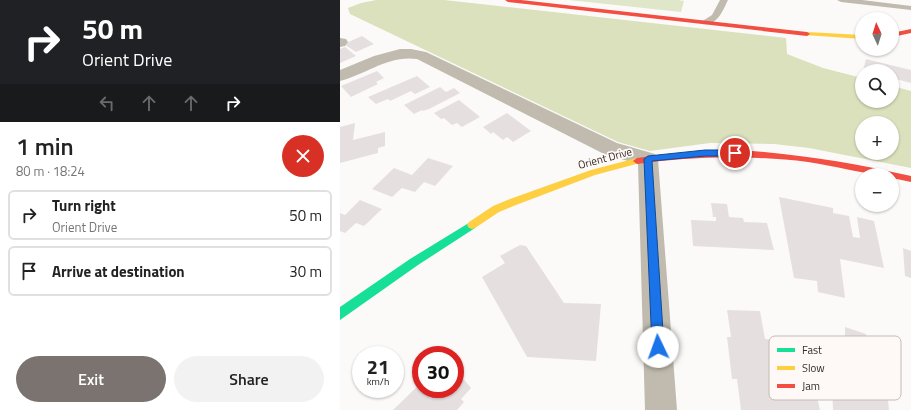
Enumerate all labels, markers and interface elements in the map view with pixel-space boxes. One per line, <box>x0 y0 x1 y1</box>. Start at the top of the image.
text: 50 m <box>82 7 143 50</box>
north arrow <box>855 12 899 56</box>
map controls <box>855 12 899 212</box>
icon: right <box>16 16 68 68</box>
text: Orient Drive <box>82 46 172 73</box>
button: search <box>855 64 899 108</box>
icon: left <box>96 92 118 114</box>
icon: ahead <box>138 92 160 114</box>
icon: ahead <box>180 92 202 114</box>
icon: right <box>222 92 244 114</box>
button: + <box>855 116 899 160</box>
text: 1 min <box>16 128 74 164</box>
button: close <box>282 135 324 177</box>
pin <box>718 136 752 170</box>
icon: arrive <box>724 142 746 164</box>
street label: Orient Drive <box>576 143 634 173</box>
text: 80 m · 18:24 <box>16 161 85 181</box>
button: − <box>855 168 899 212</box>
text: Turn right <box>52 194 116 217</box>
icon: right <box>18 204 40 226</box>
text: 50 m <box>289 204 322 227</box>
text: Orient Drive <box>52 217 117 237</box>
icon: arrive <box>18 260 40 282</box>
text: Arrive at destination <box>52 260 185 283</box>
text: 30 m <box>289 260 322 283</box>
position arrow <box>637 326 679 368</box>
legend <box>769 336 901 400</box>
text: Fast <box>802 342 822 358</box>
speed limit sign: 30 <box>412 346 464 398</box>
text: 21 <box>367 351 389 382</box>
button: Exit <box>16 356 166 402</box>
button: Share <box>174 356 324 402</box>
text: Slow <box>802 360 825 376</box>
text: km/h <box>367 374 389 389</box>
text: Jam <box>802 378 820 394</box>

